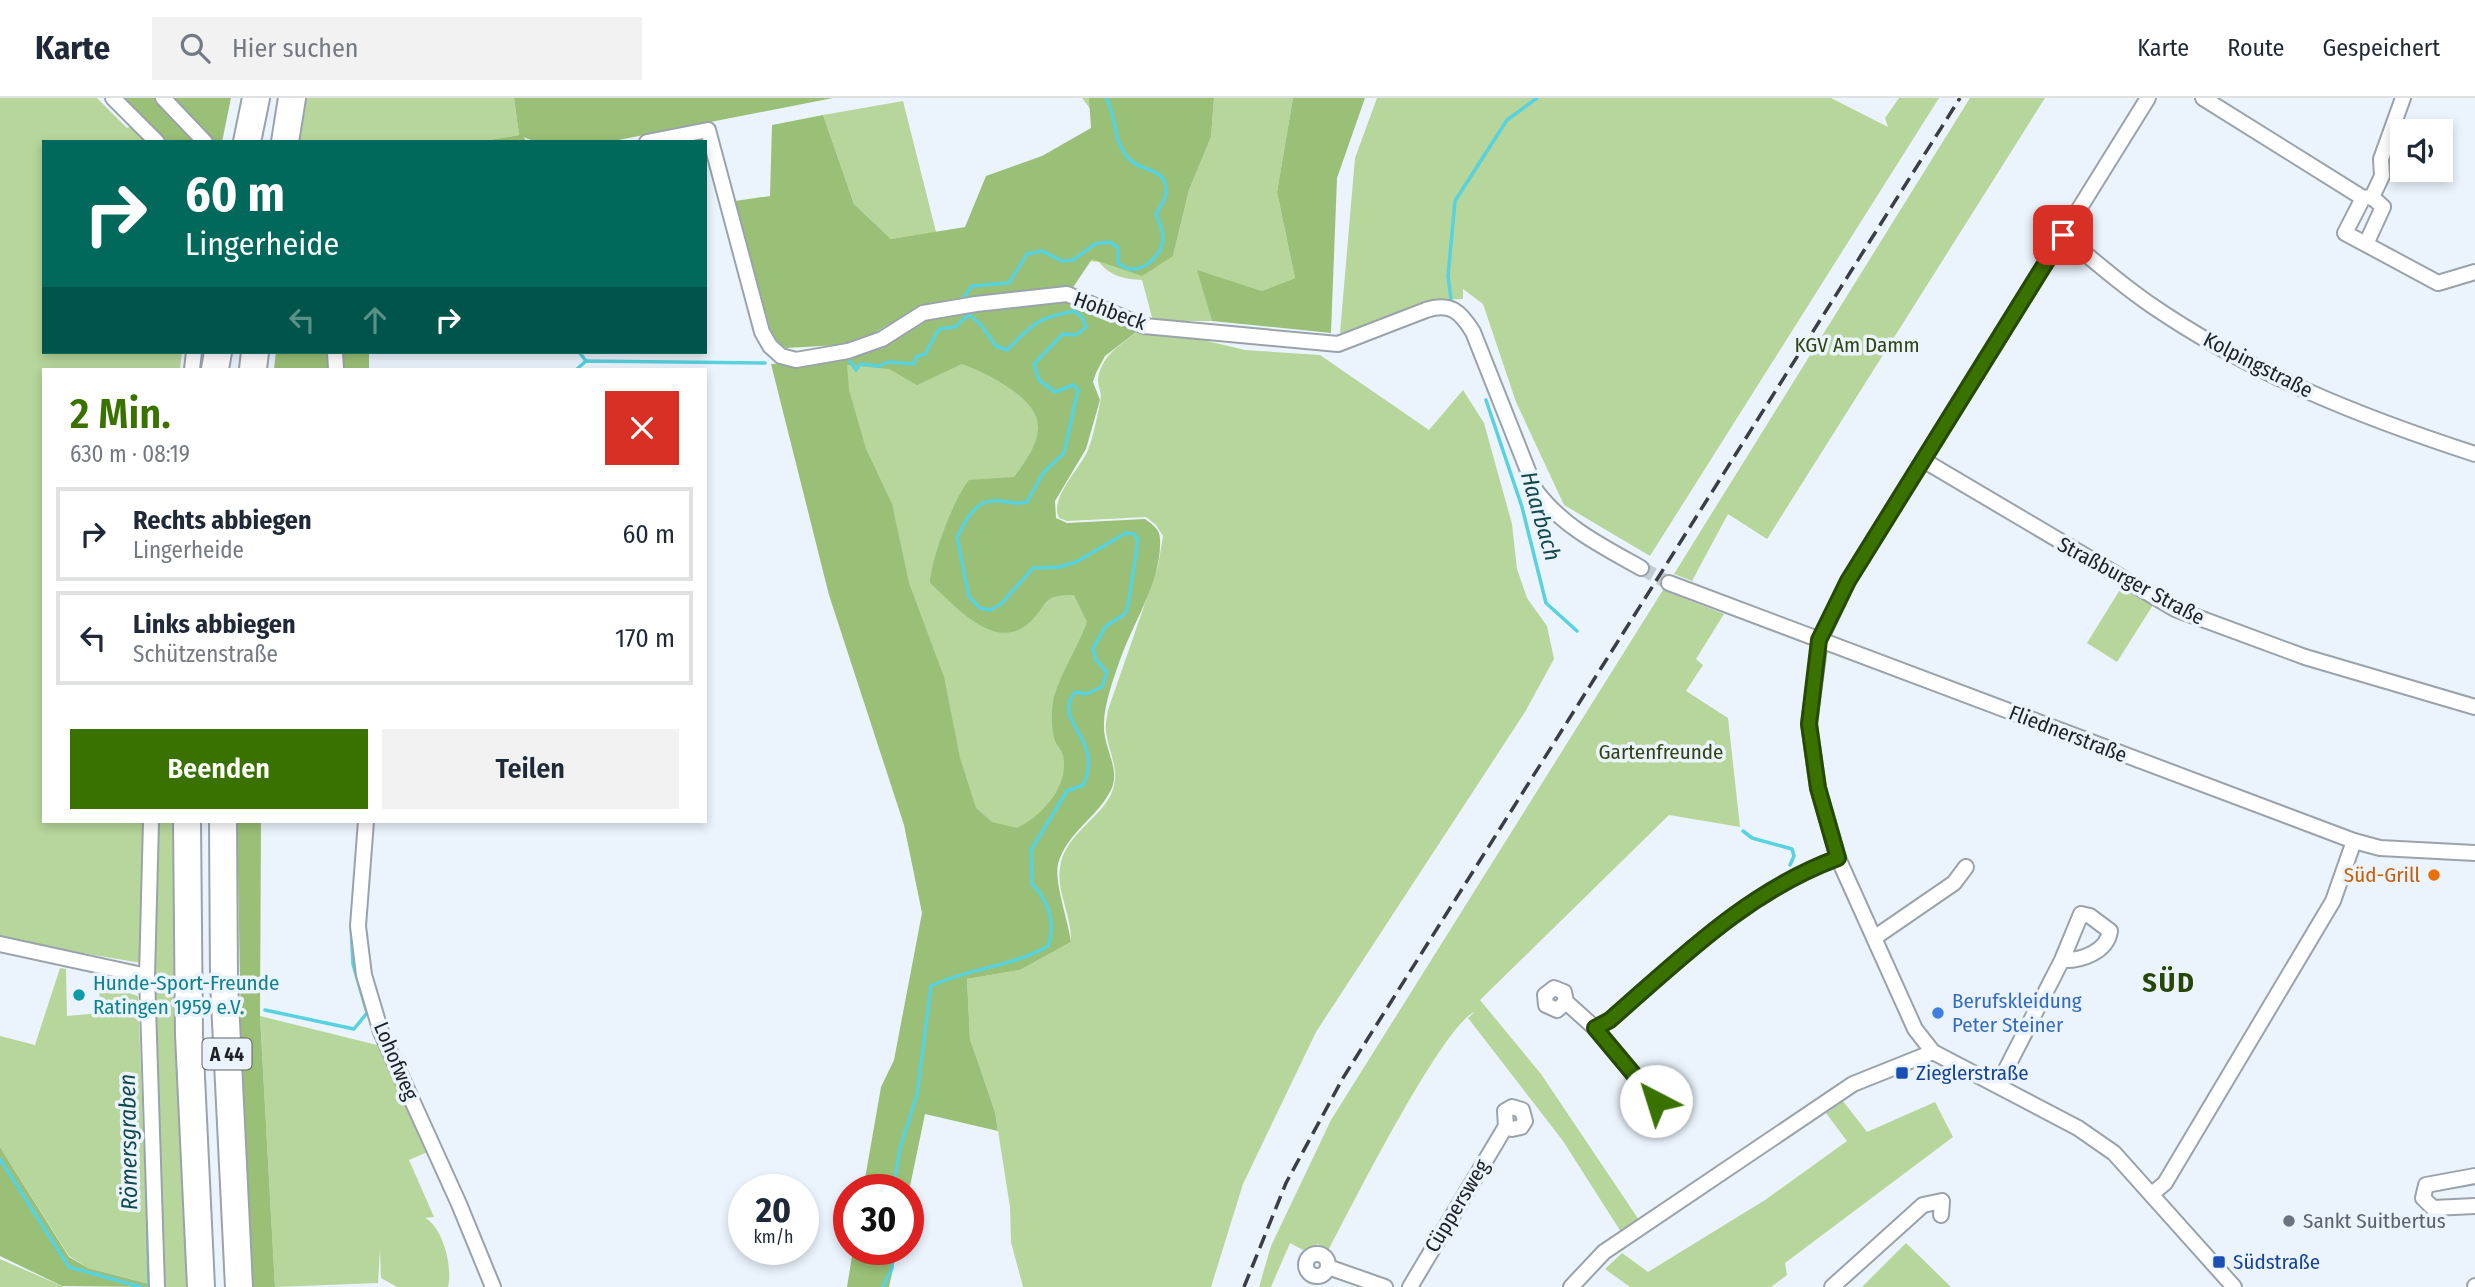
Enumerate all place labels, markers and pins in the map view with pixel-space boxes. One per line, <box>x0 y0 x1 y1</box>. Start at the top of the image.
pin <box>2033 205 2093 265</box>
place label: Süd-Grill <box>2344 862 2420 888</box>
marker: Süd-Grill <box>2426 867 2442 883</box>
place label: Hunde-Sport-Freunde Ratingen 1959 e.V. <box>93 970 279 1020</box>
marker: Hunde-Sport-Freunde Ratingen 1959 e.V. <box>71 987 87 1003</box>
place label: Berufskleidung Peter Steiner <box>1952 988 2082 1038</box>
marker: Berufskleidung Peter Steiner <box>1930 1005 1946 1021</box>
place label: Zieglerstraße <box>1916 1060 2029 1086</box>
marker: Zieglerstraße <box>1894 1065 1910 1081</box>
place label: Sankt Suitbertus <box>2303 1208 2446 1234</box>
marker: Sankt Suitbertus <box>2281 1213 2297 1229</box>
place label: Südstraße <box>2233 1249 2320 1275</box>
marker: Südstraße <box>2211 1254 2227 1270</box>

